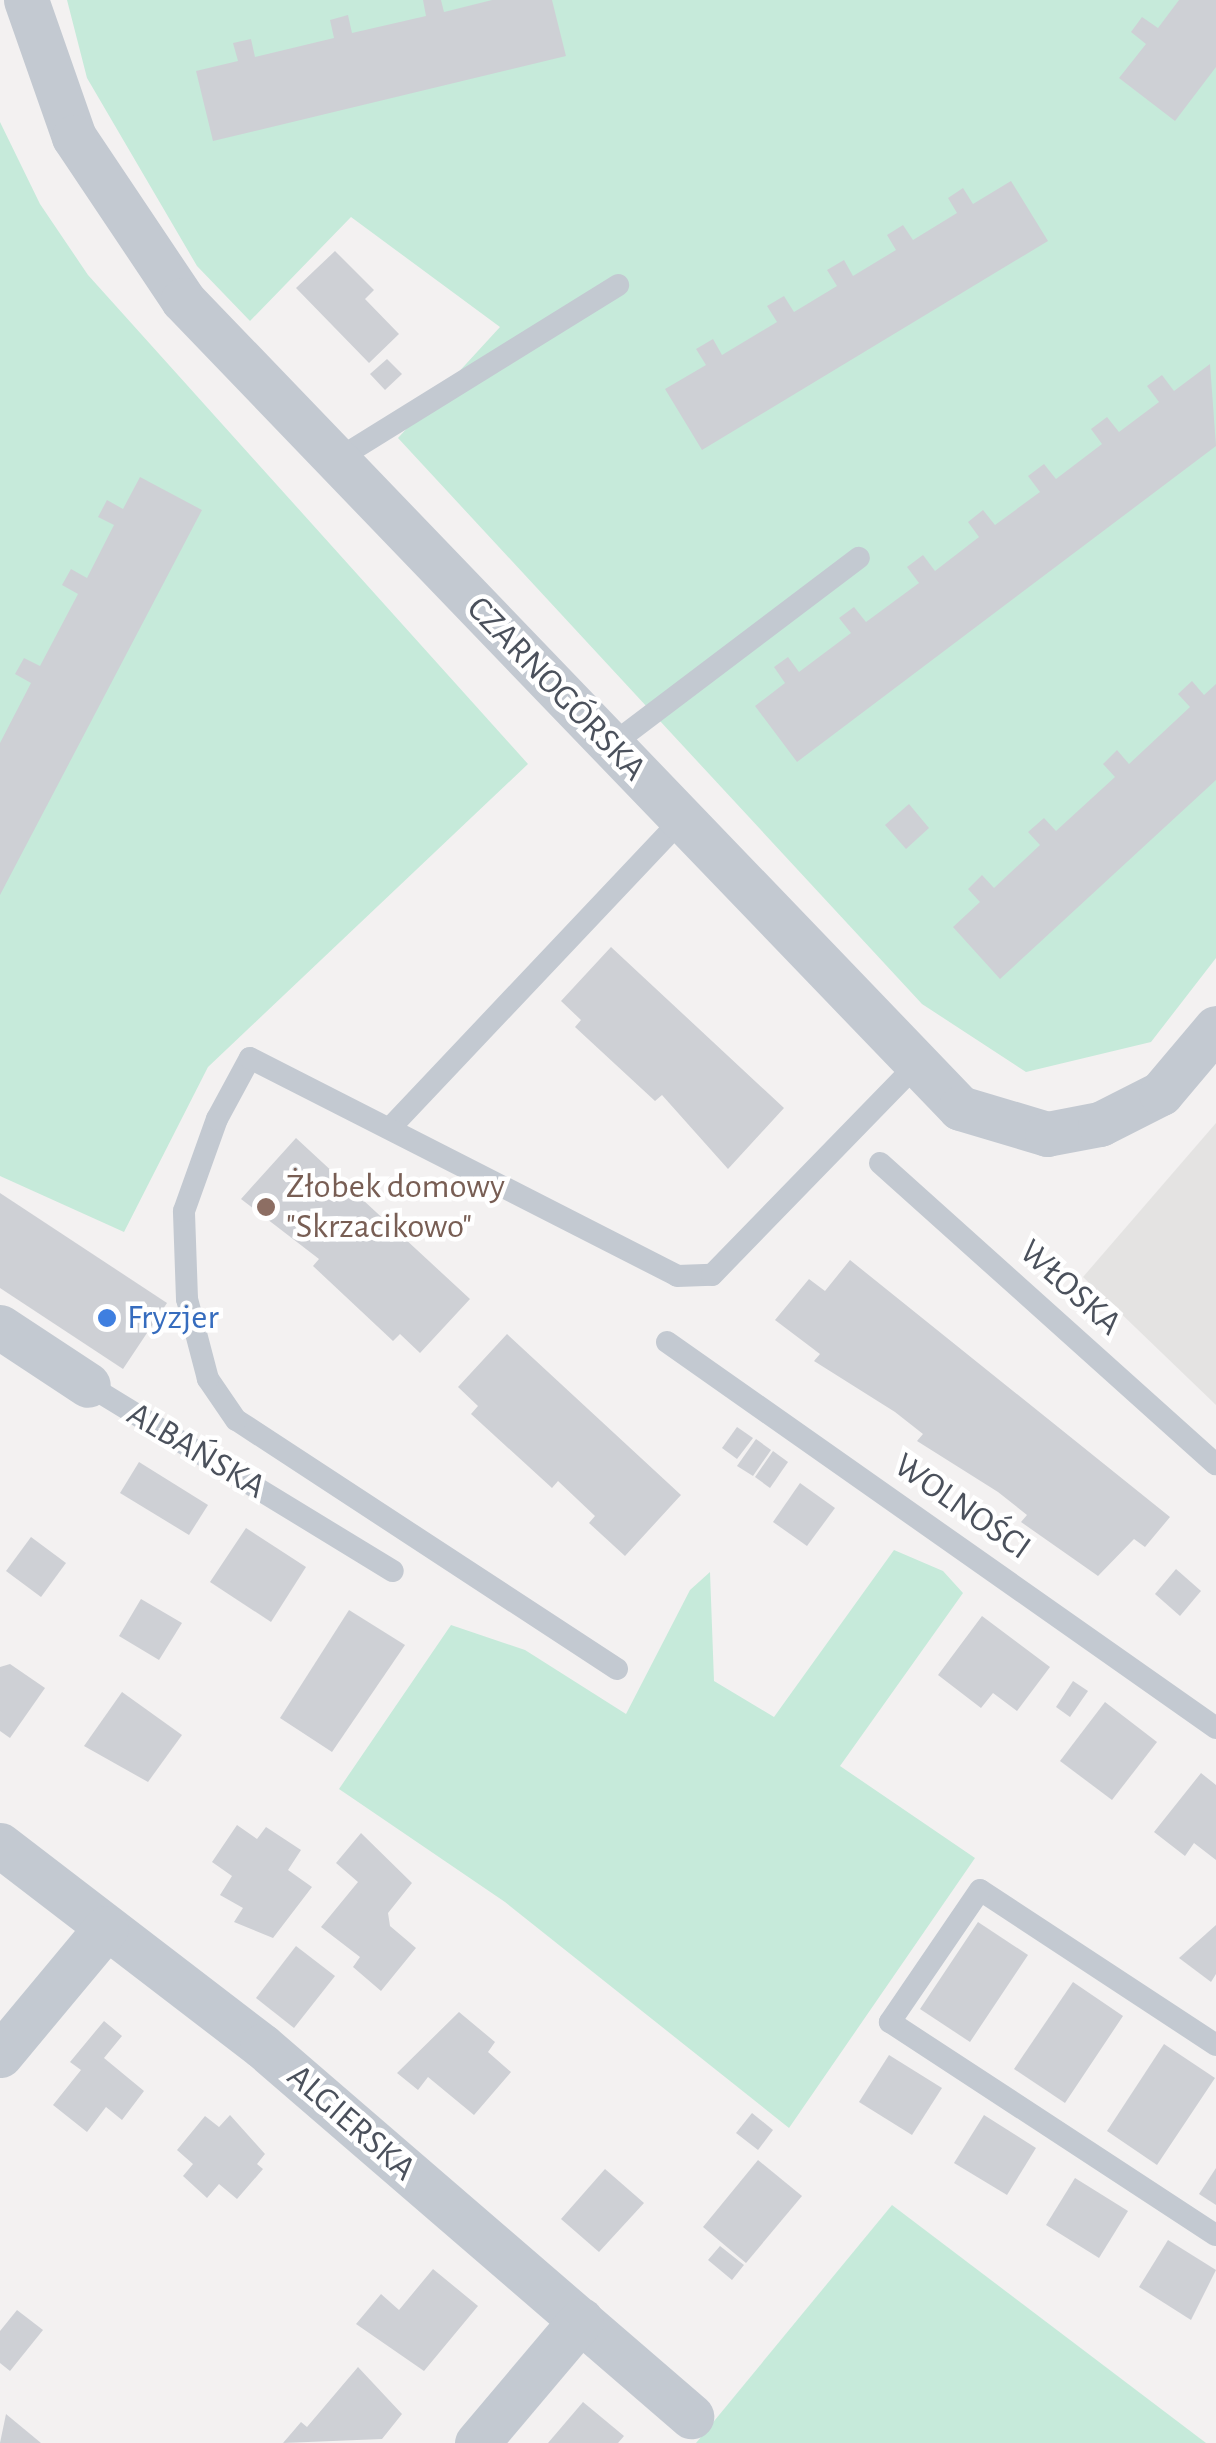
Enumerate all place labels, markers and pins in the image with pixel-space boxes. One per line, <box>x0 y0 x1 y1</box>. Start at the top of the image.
place label: Żłobek domowy "Skrzacikowo" <box>286 1166 505 1248</box>
marker: Żłobek domowy "Skrzacikowo" <box>255 1196 277 1218</box>
place label: Fryzjer <box>127 1297 219 1339</box>
marker: Fryzjer <box>96 1307 118 1329</box>

